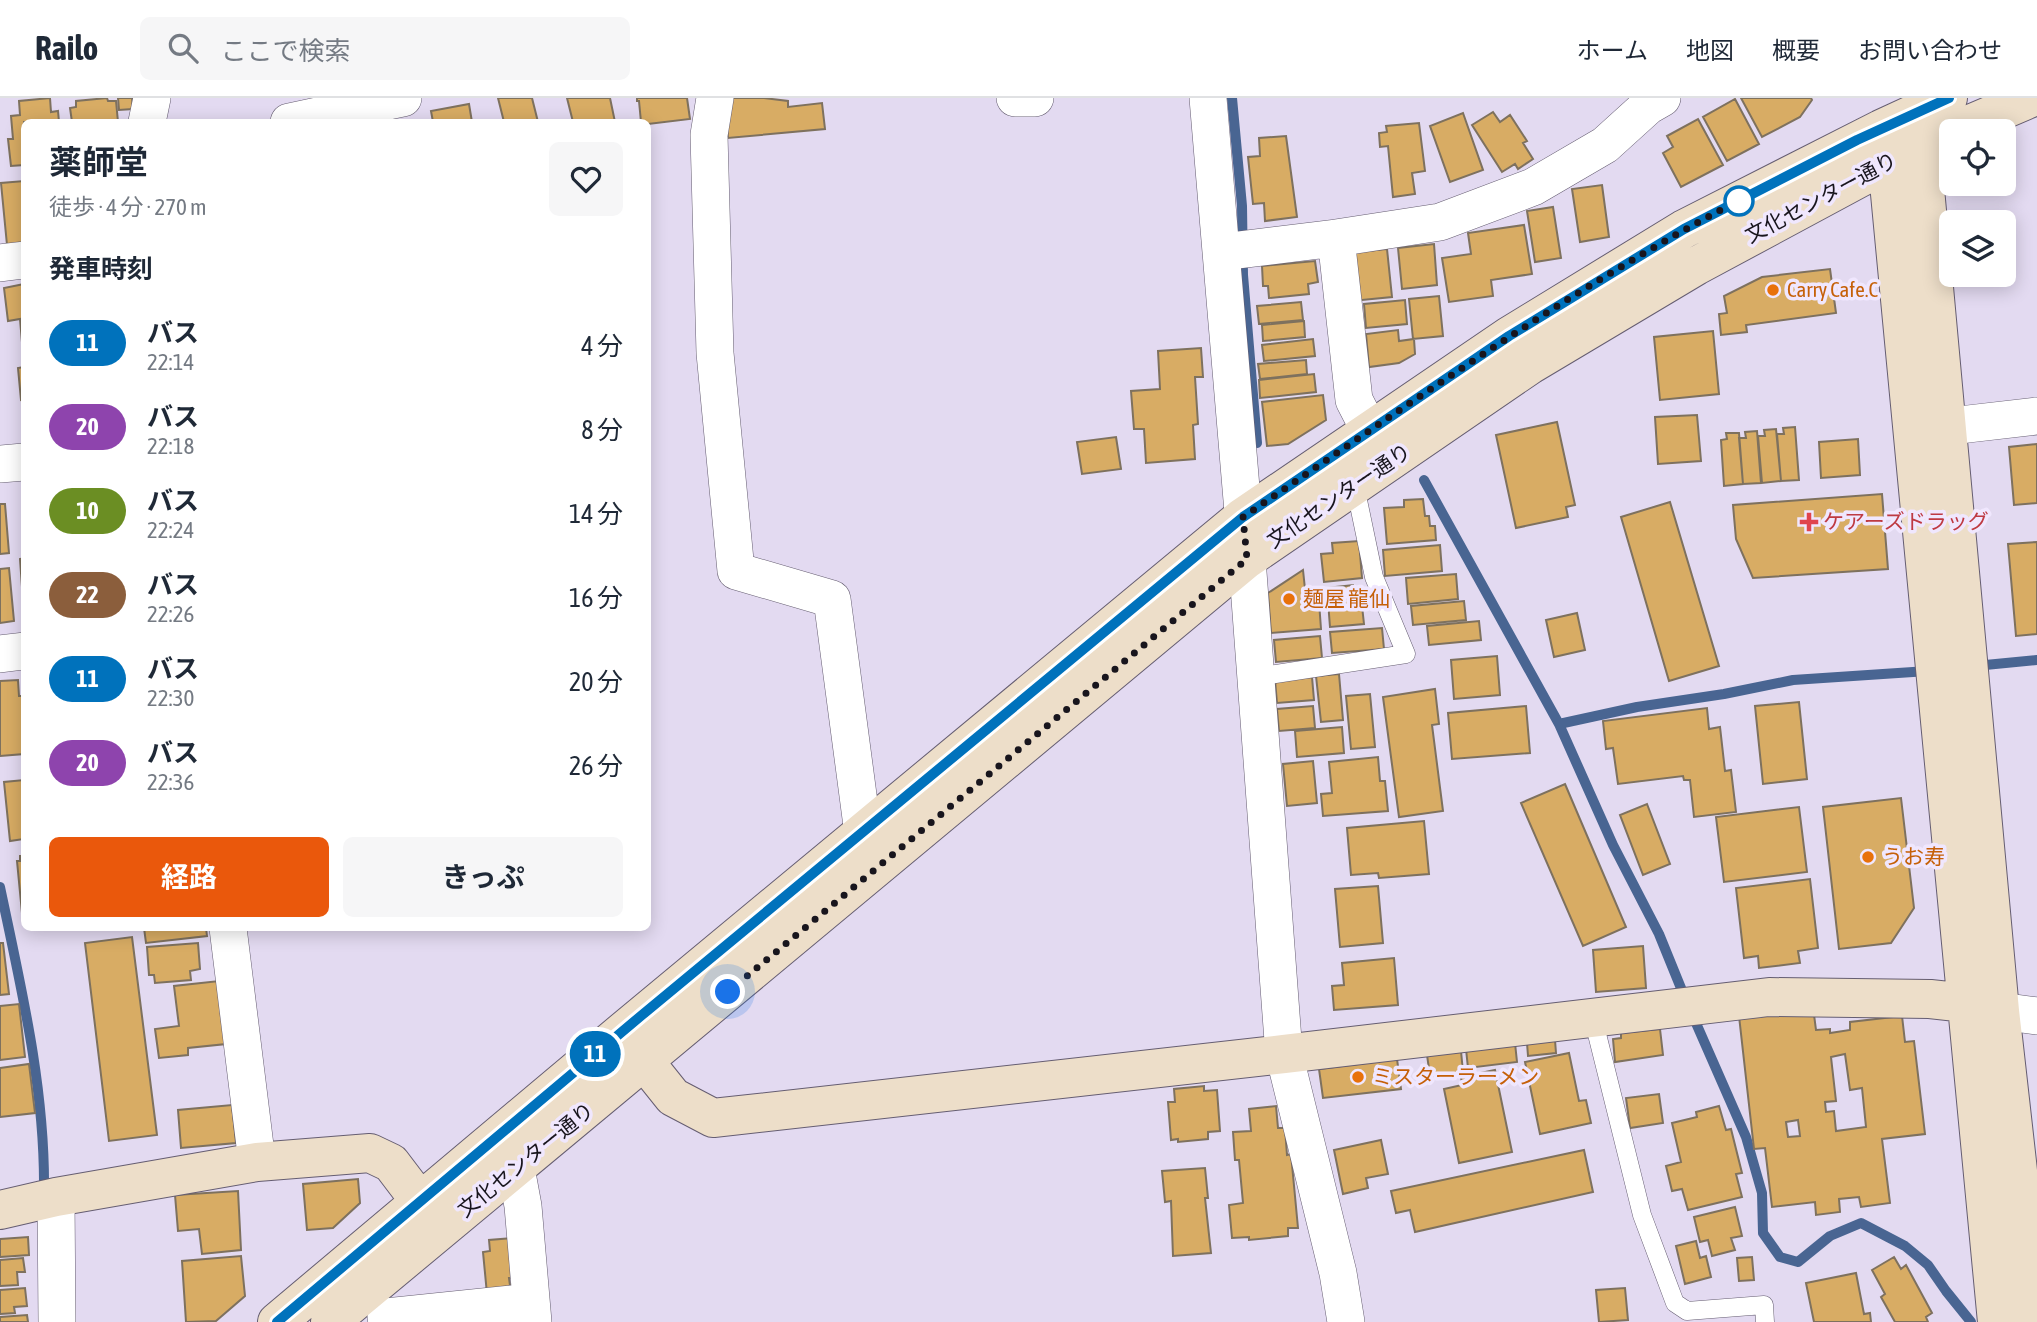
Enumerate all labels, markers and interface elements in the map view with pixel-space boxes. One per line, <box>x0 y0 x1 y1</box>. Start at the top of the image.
search box <box>140 17 630 80</box>
text: Railo <box>35 29 98 67</box>
icon: search <box>164 29 202 67</box>
text: ここで検索 <box>220 36 350 66</box>
text: ホーム <box>1577 37 1648 64</box>
text: 地図 <box>1686 37 1734 64</box>
text: 概要 <box>1772 37 1820 64</box>
text: お問い合わせ <box>1858 37 2002 64</box>
map controls <box>1939 119 2016 287</box>
button: locate <box>1939 119 2016 196</box>
button: heart <box>549 142 623 216</box>
text: 薬師堂 <box>49 143 148 181</box>
street label: 文化センター通り <box>1741 147 1900 247</box>
unlabelled marker <box>1724 186 1754 216</box>
text: 徒歩 · 4 分 · 270 m <box>49 194 207 220</box>
button: layers <box>1939 210 2016 287</box>
text: 発車時刻 <box>49 254 153 284</box>
place label: Carry Cafe.C <box>1787 277 1878 301</box>
marker: Carry Cafe.C <box>1765 282 1781 298</box>
text: バス <box>147 318 199 348</box>
text: 11 <box>76 329 99 356</box>
text: 4 分 <box>581 331 623 361</box>
text: 22:14 <box>147 349 194 375</box>
text: バス <box>147 402 199 432</box>
text: 20 <box>76 413 99 440</box>
text: 8 分 <box>581 415 623 445</box>
text: 22:18 <box>147 433 194 459</box>
street label: 文化センター通り <box>1262 438 1415 552</box>
text: バス <box>147 486 199 516</box>
text: 10 <box>76 497 99 524</box>
text: 14 分 <box>569 499 623 529</box>
place label: ケアーズドラッグ <box>1823 509 1989 533</box>
marker: ケアーズドラッグ <box>1801 514 1817 530</box>
text: 22:24 <box>147 517 194 543</box>
text: バス <box>147 570 199 600</box>
text: 22 <box>76 581 99 608</box>
text: 16 分 <box>569 583 623 613</box>
place label: 麺屋 龍仙 <box>1303 586 1390 610</box>
marker: 麺屋 龍仙 <box>1281 591 1297 607</box>
text: 22:26 <box>147 601 194 627</box>
text: バス <box>147 654 199 684</box>
text: 11 <box>76 665 99 692</box>
text: 20 分 <box>569 667 623 697</box>
text: 22:30 <box>147 685 194 711</box>
text: バス <box>147 738 199 768</box>
text: 20 <box>76 749 99 776</box>
text: 26 分 <box>569 751 623 781</box>
text: 22:36 <box>147 769 194 795</box>
button: 経路 <box>49 837 329 917</box>
button: きっぷ <box>343 837 623 917</box>
place label: うお寿 <box>1882 844 1945 868</box>
marker: うお寿 <box>1860 849 1876 865</box>
your location <box>710 974 745 1009</box>
line badge: 11 <box>564 1031 626 1077</box>
text: 11 <box>584 1040 606 1067</box>
place label: ミスターラーメン <box>1372 1064 1539 1088</box>
marker: ミスターラーメン <box>1350 1069 1366 1085</box>
street label: 文化センター通り <box>453 1097 598 1221</box>

